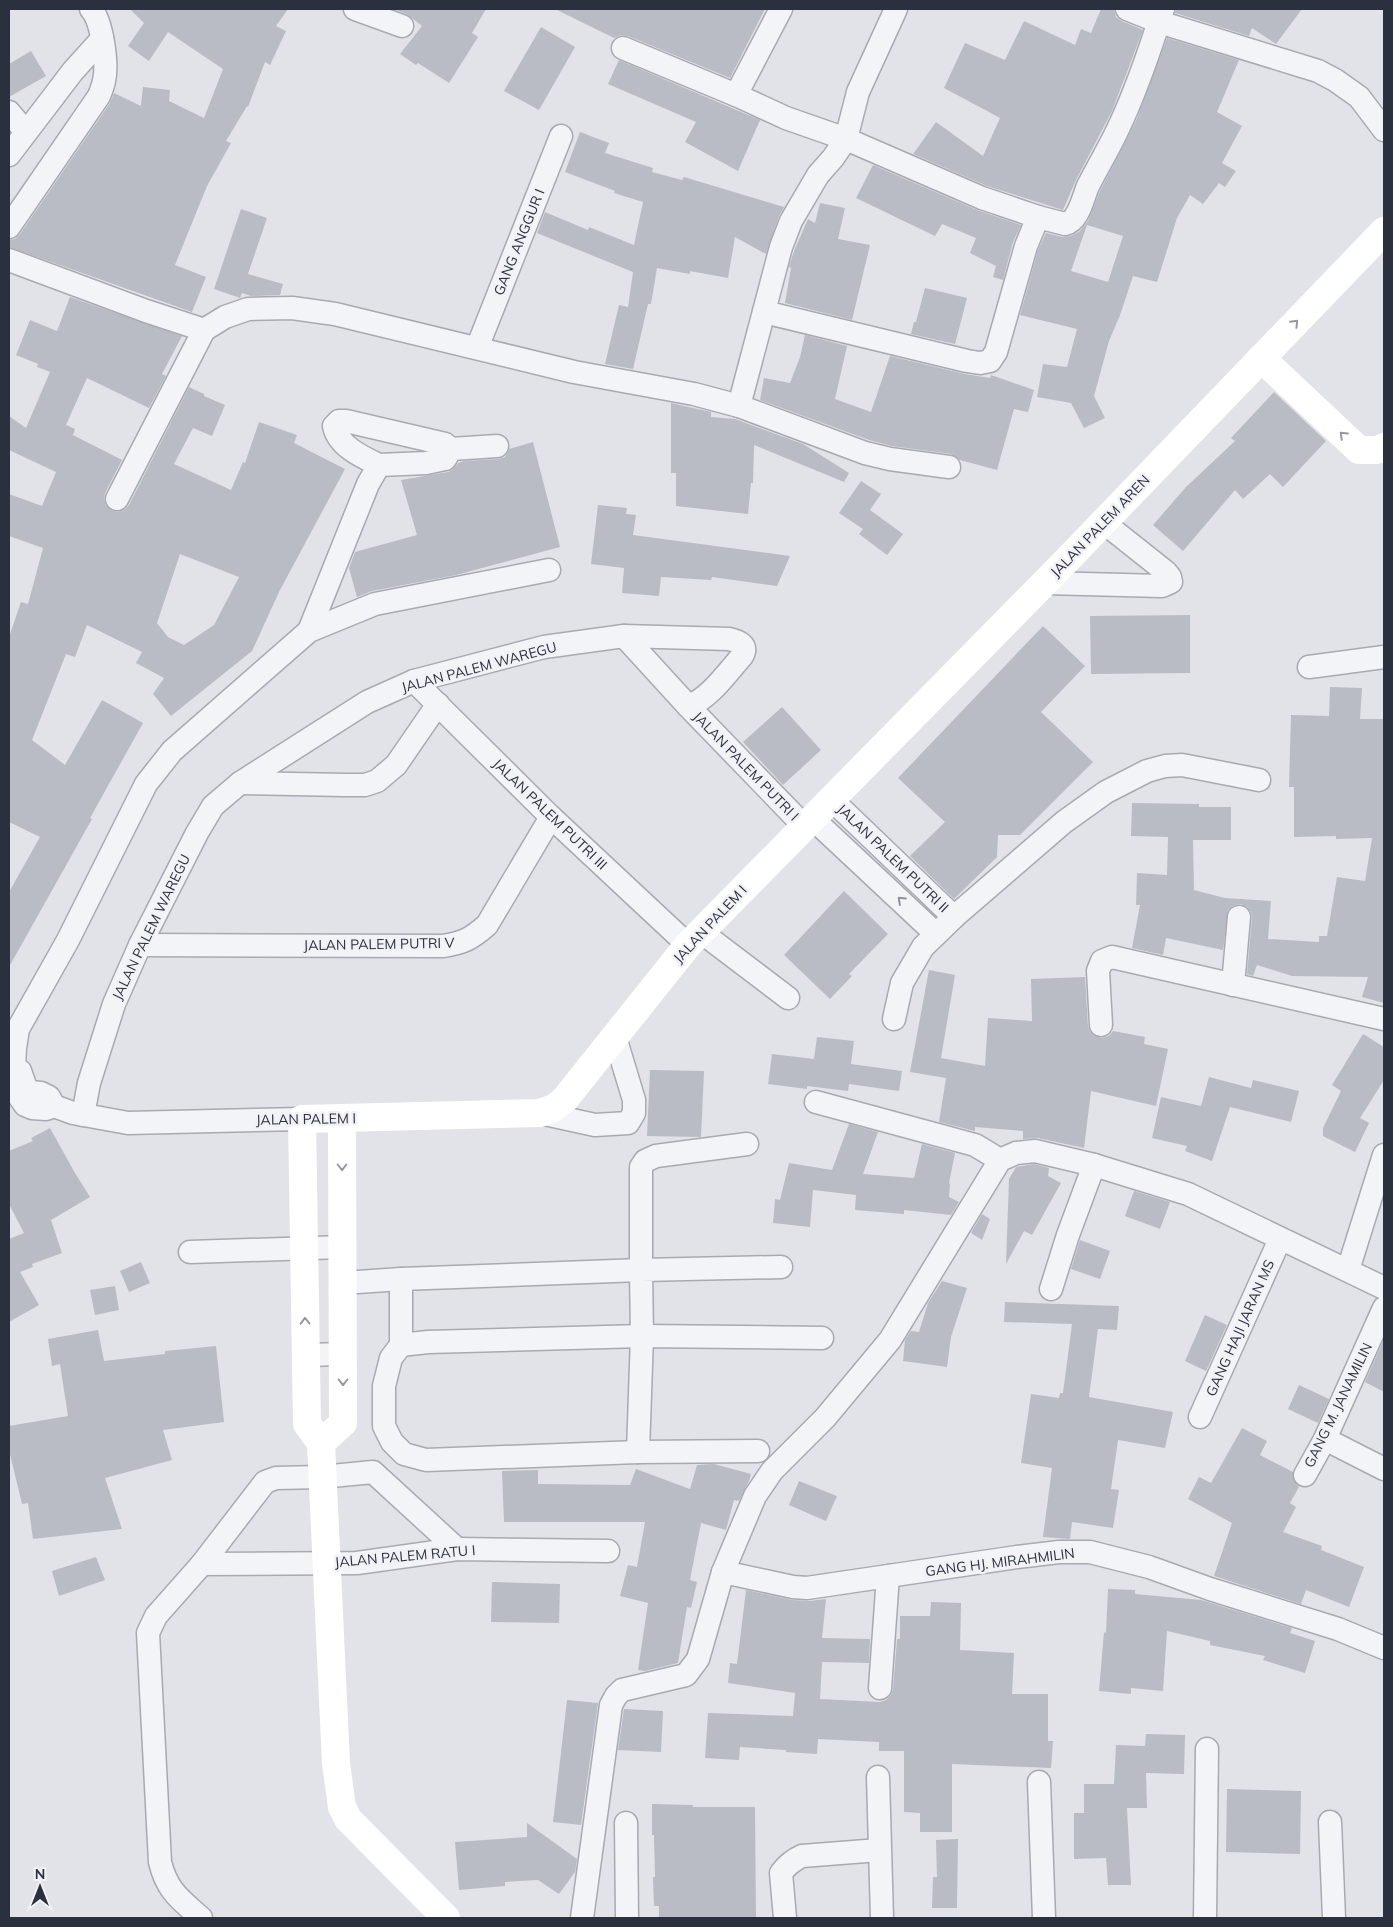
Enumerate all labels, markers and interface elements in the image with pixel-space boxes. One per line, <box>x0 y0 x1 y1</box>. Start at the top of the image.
street label: GANG ANGGUR I <box>489 186 549 298</box>
one-way arrow <box>1289 320 1298 329</box>
one-way arrow <box>1339 432 1348 441</box>
street label: JALAN PALEM AREN <box>1047 471 1153 581</box>
street label: JALAN PALEM WAREGU <box>399 638 559 696</box>
street label: JALAN PALEM PUTRI I <box>689 708 803 824</box>
street label: JALAN PALEM PUTRI III <box>489 755 611 873</box>
street label: JALAN PALEM PUTRI II <box>833 800 953 916</box>
street label: JALAN PALEM WAREGU <box>108 851 194 1003</box>
street label: JALAN PALEM I <box>669 881 751 967</box>
one-way arrow <box>897 897 906 906</box>
street label: JALAN PALEM PUTRI V <box>303 934 455 954</box>
street label: JALAN PALEM I <box>256 1109 356 1129</box>
one-way arrow <box>337 1164 347 1172</box>
street label: GANG HAJI JARAN MS <box>1202 1257 1278 1399</box>
one-way arrow <box>299 1317 310 1325</box>
street label: GANG M. JANAMILIN <box>1300 1340 1376 1470</box>
one-way arrow <box>338 1379 348 1387</box>
street label: JALAN PALEM RATU I <box>334 1541 476 1571</box>
street label: GANG HJ. MIRAHMILIN <box>924 1544 1076 1580</box>
north arrow <box>15 1862 65 1912</box>
text: N <box>35 1865 45 1883</box>

